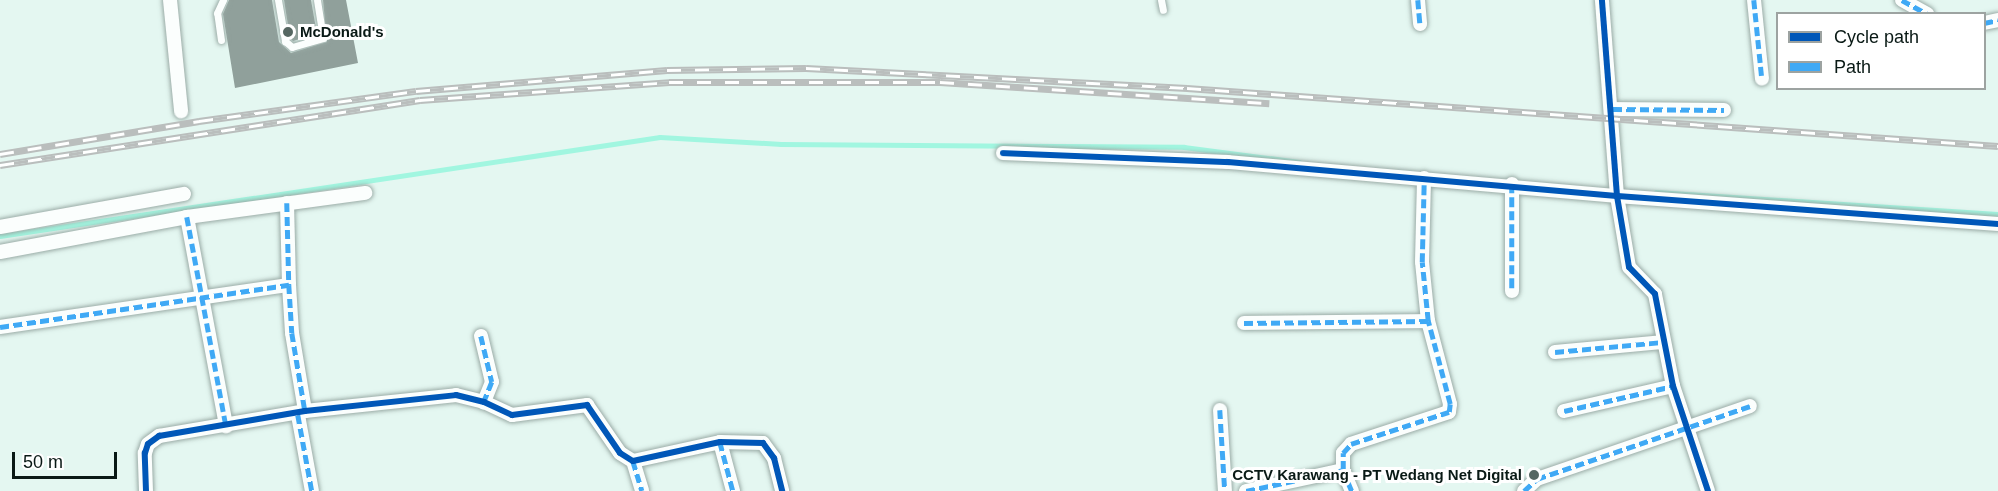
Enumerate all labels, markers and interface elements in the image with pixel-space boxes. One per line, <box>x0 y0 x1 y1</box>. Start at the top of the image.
legend <box>1776 12 1986 90</box>
place label: McDonald's <box>300 23 384 41</box>
marker: McDonald's <box>281 25 295 39</box>
text: Cycle path <box>1834 27 1919 47</box>
text: Path <box>1834 57 1871 77</box>
scale bar <box>15 440 120 478</box>
text: 50 m <box>23 452 63 472</box>
place label: CCTV Karawang - PT Wedang Net Digital <box>1232 466 1522 484</box>
marker: CCTV Karawang - PT Wedang Net Digital <box>1527 468 1541 482</box>

